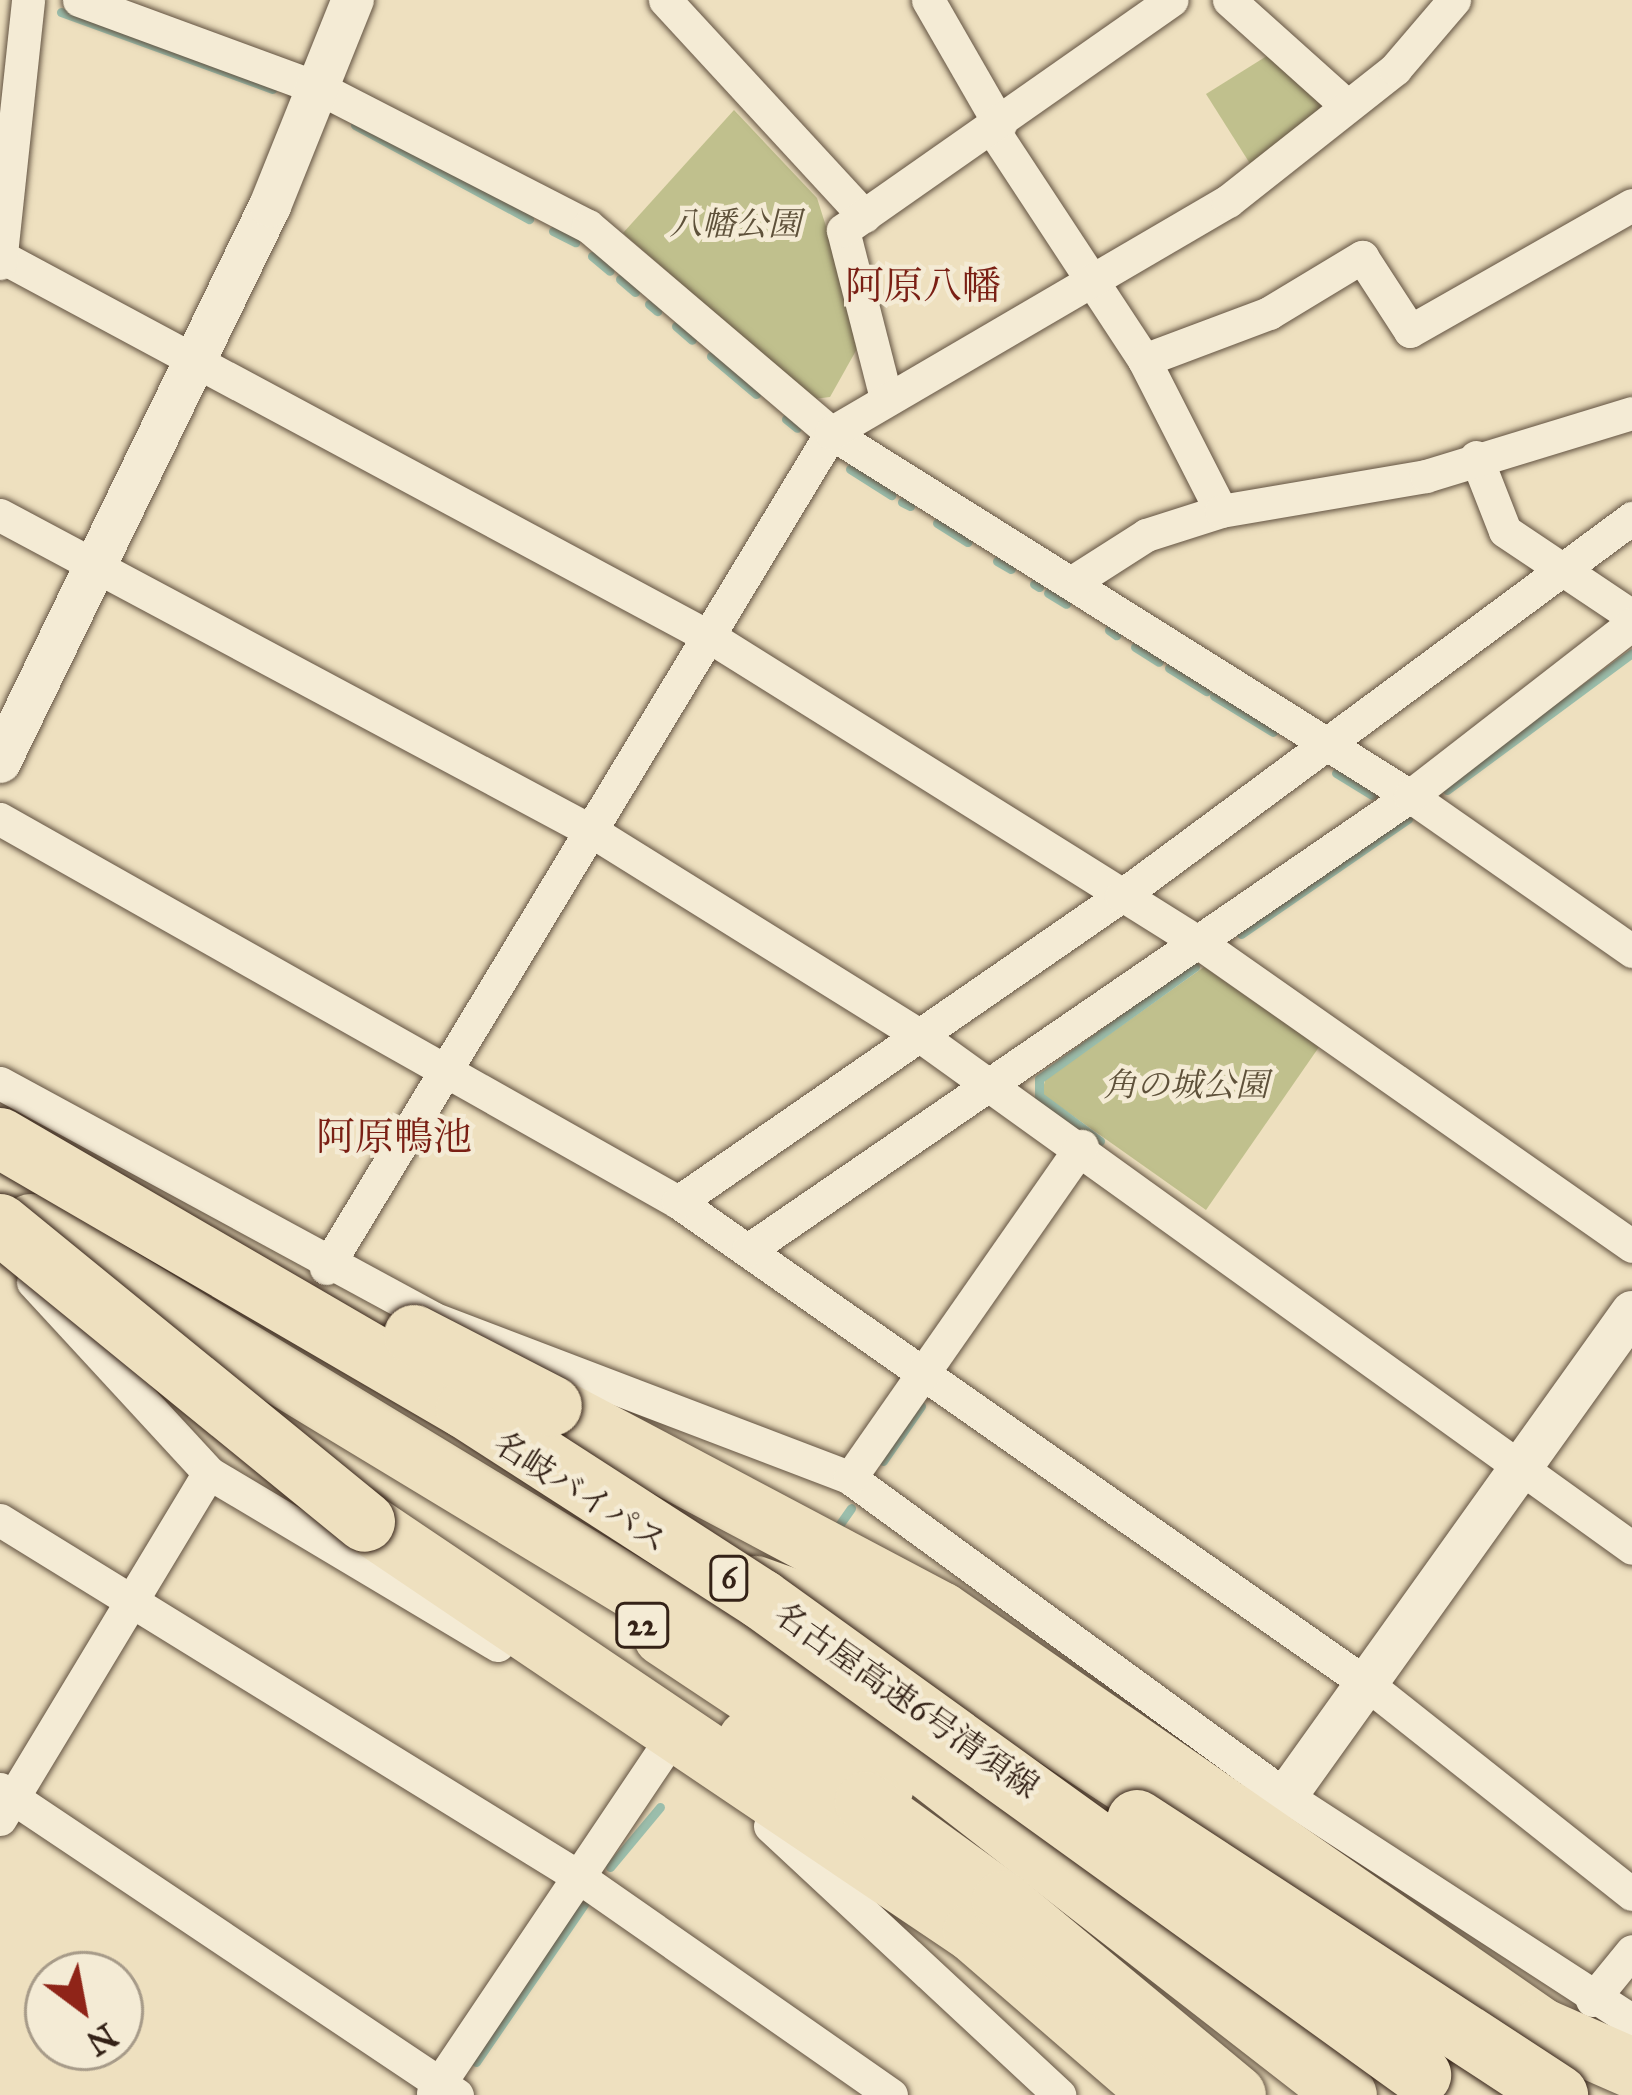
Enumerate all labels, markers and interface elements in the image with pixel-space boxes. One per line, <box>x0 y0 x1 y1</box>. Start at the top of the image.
park label: 八幡公園 <box>669 205 801 245</box>
district label: 阿原八幡 <box>845 263 1001 309</box>
park label: 角の城公園 <box>1104 1066 1268 1106</box>
district label: 阿原鴨池 <box>316 1114 472 1160</box>
street label: 名岐バイパス <box>486 1424 674 1562</box>
road number: 6 <box>708 1554 750 1602</box>
street label: 名古屋高速6号清須線 <box>766 1595 1046 1807</box>
road number: 22 <box>615 1601 669 1649</box>
north arrow <box>24 1951 144 2071</box>
text: N <box>79 2015 124 2063</box>

